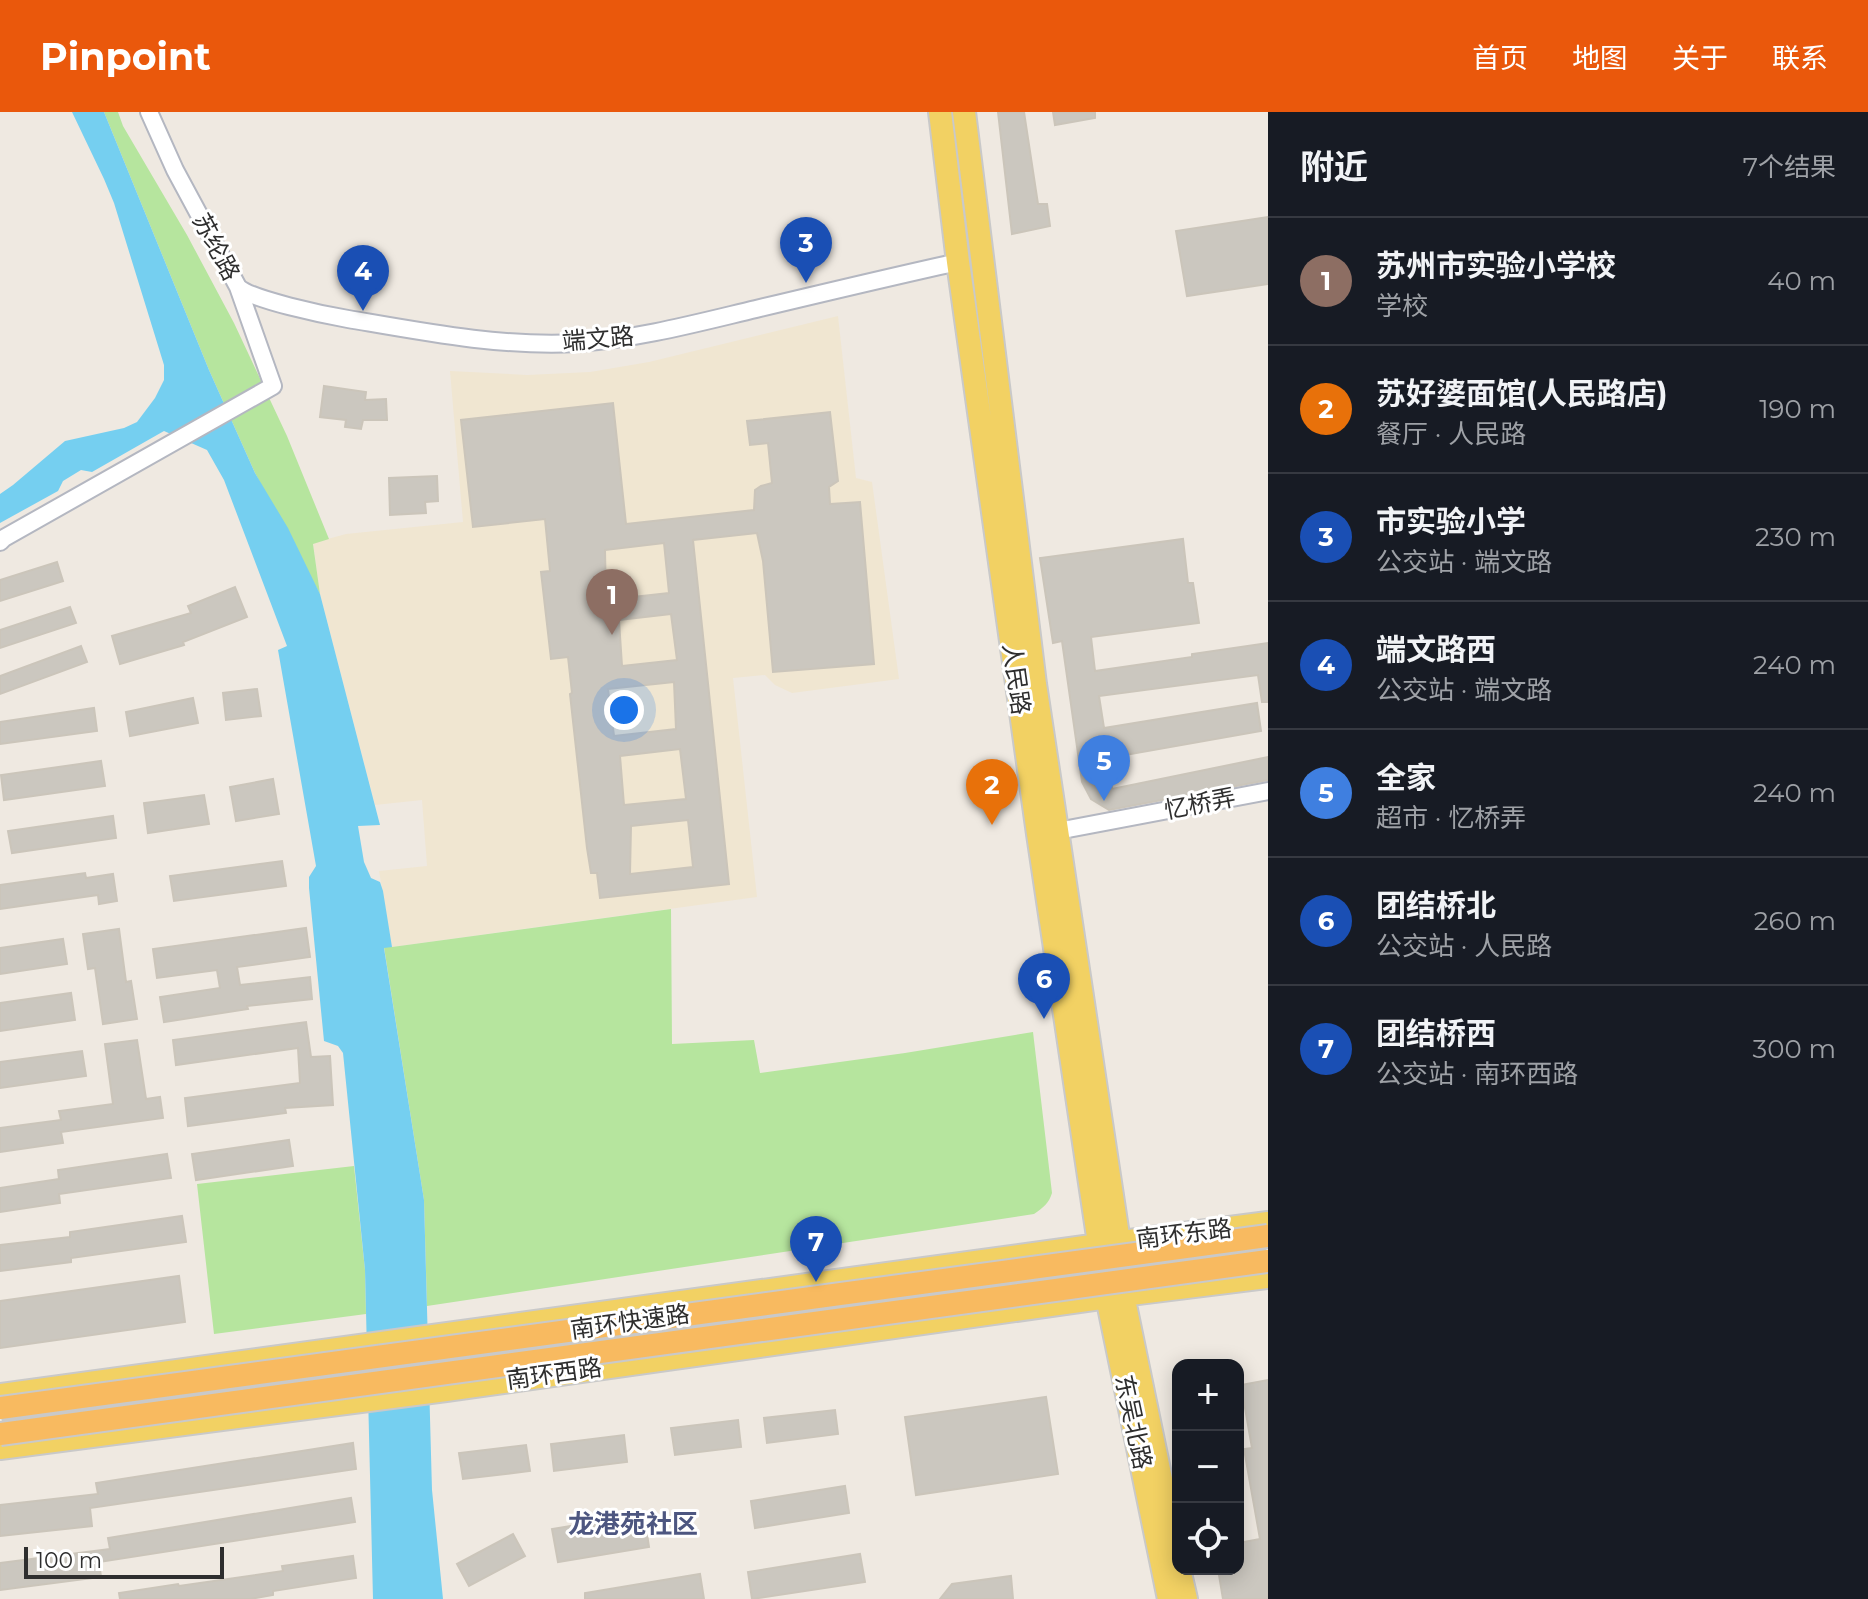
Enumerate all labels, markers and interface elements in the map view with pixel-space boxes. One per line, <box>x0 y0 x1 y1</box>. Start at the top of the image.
text: Pinpoint <box>40 33 211 80</box>
text: 首页 <box>1472 41 1528 75</box>
text: 地图 <box>1572 41 1628 75</box>
text: 关于 <box>1672 41 1728 75</box>
text: 联系 <box>1772 41 1828 75</box>
text: 附近 <box>1300 146 1368 188</box>
text: 7个结果 <box>1743 151 1836 183</box>
street label: 苏纶路 <box>187 208 246 285</box>
pin: 3 <box>780 217 832 283</box>
pin: 4 <box>337 245 389 311</box>
text: 苏州市实验小学校 <box>1376 247 1616 284</box>
text: 1 <box>1321 265 1331 297</box>
text: 40 m <box>1767 265 1836 297</box>
text: 学校 <box>1376 290 1428 322</box>
street label: 端文路 <box>561 321 635 356</box>
text: 苏好婆面馆(人民路店) <box>1376 375 1667 412</box>
text: 2 <box>1318 393 1334 425</box>
text: 190 m <box>1759 393 1836 425</box>
text: 餐厅 · 人民路 <box>1376 418 1526 450</box>
text: 市实验小学 <box>1376 503 1526 540</box>
text: 3 <box>1318 521 1334 553</box>
text: 230 m <box>1755 521 1836 553</box>
text: 公交站 · 端文路 <box>1376 546 1552 578</box>
pin: 1 <box>586 569 638 635</box>
text: 端文路西 <box>1376 631 1496 668</box>
street label: 人民路 <box>997 641 1036 717</box>
text: 4 <box>1317 649 1335 681</box>
text: 240 m <box>1753 649 1836 681</box>
text: 公交站 · 端文路 <box>1376 674 1552 706</box>
your location <box>604 690 644 730</box>
pin: 5 <box>1078 735 1130 801</box>
pin: 2 <box>966 759 1018 825</box>
text: 全家 <box>1376 759 1436 796</box>
text: 5 <box>1318 777 1334 809</box>
text: 240 m <box>1753 777 1836 809</box>
street label: 忆桥弄 <box>1162 782 1238 825</box>
text: 超市 · 忆桥弄 <box>1376 802 1526 834</box>
text: 团结桥北 <box>1376 887 1496 924</box>
text: 6 <box>1318 905 1334 937</box>
text: 260 m <box>1754 905 1836 937</box>
text: 公交站 · 人民路 <box>1376 930 1552 962</box>
pin: 6 <box>1018 953 1070 1019</box>
text: 团结桥西 <box>1376 1015 1496 1052</box>
text: 7 <box>1318 1033 1334 1065</box>
text: 300 m <box>1753 1033 1836 1065</box>
text: 公交站 · 南环西路 <box>1376 1058 1578 1090</box>
street label: 南环东路 <box>1135 1213 1233 1254</box>
pin: 7 <box>790 1216 842 1282</box>
street label: 南环快速路 <box>568 1299 691 1344</box>
street label: 南环西路 <box>504 1352 603 1395</box>
map controls <box>1172 1359 1244 1575</box>
button: + <box>1172 1359 1244 1431</box>
street label: 东吴北路 <box>1109 1372 1158 1472</box>
button: − <box>1172 1431 1244 1503</box>
button: locate <box>1172 1503 1244 1575</box>
district label: 龙港苑社区 <box>568 1508 698 1540</box>
scale bar <box>24 1543 224 1579</box>
text: 100 m <box>36 1547 102 1574</box>

